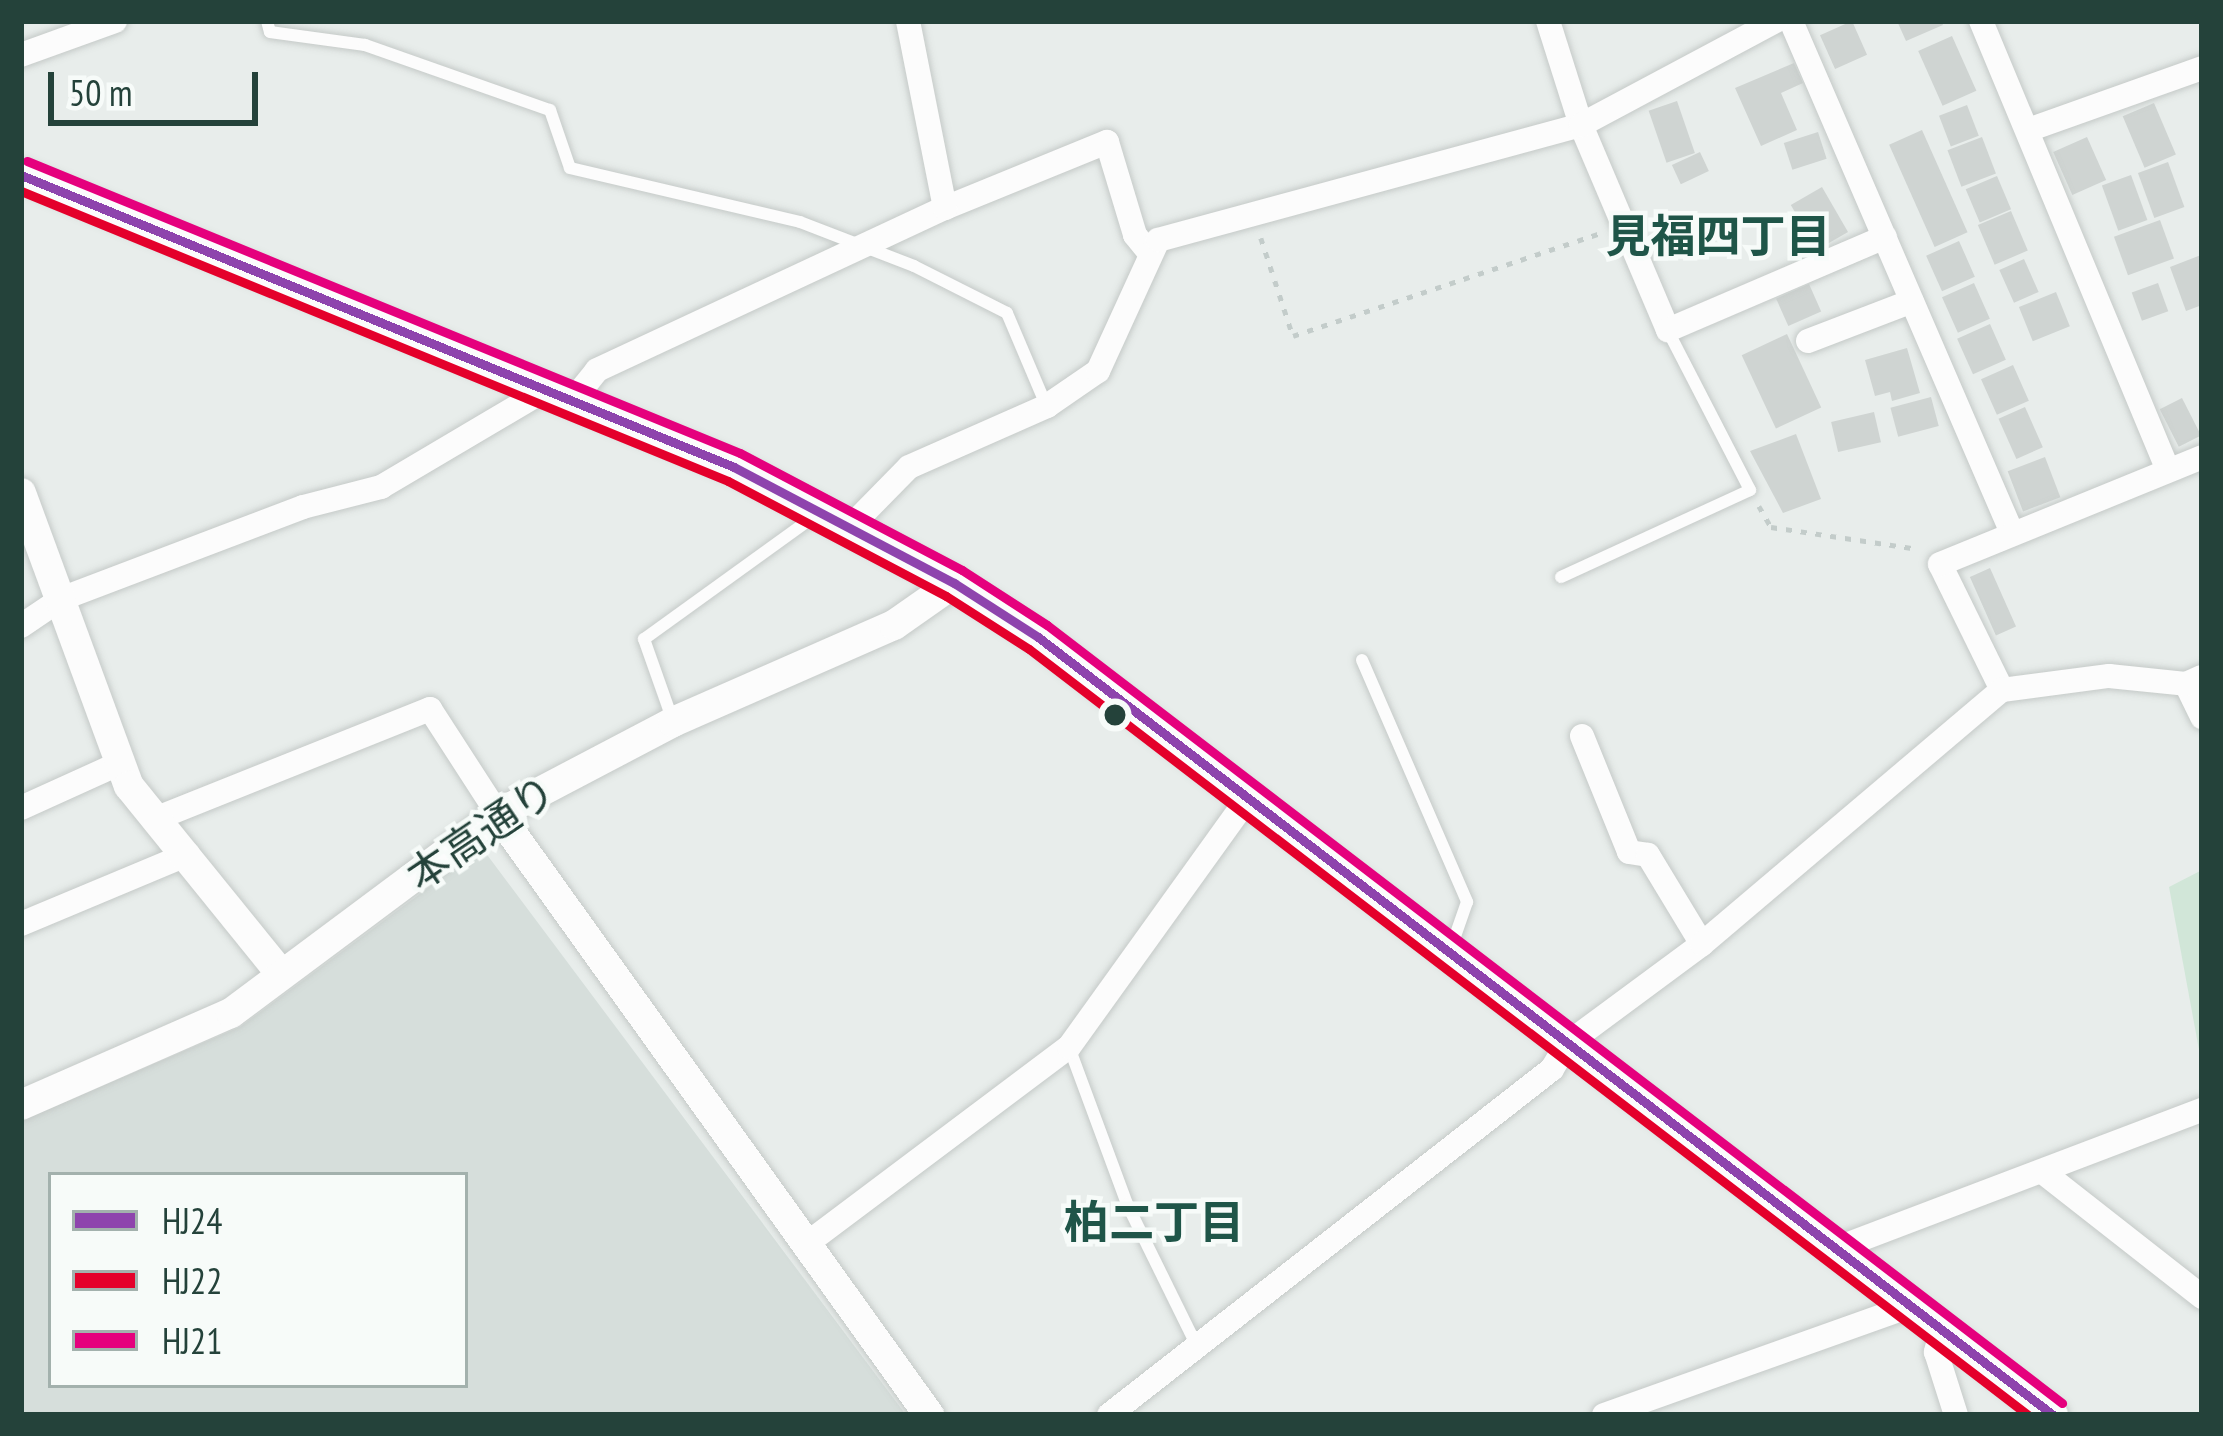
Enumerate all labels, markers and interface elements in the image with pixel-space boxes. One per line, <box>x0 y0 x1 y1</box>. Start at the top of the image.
scale bar <box>54 48 264 122</box>
text: 50 m <box>69 69 132 116</box>
district label: 見福四丁目 <box>1606 209 1830 263</box>
unlabelled marker <box>1104 704 1126 726</box>
street label: 本高通り <box>397 765 565 901</box>
legend <box>48 1172 468 1388</box>
district label: 柏二丁目 <box>1064 1195 1244 1249</box>
text: HJ24 <box>162 1197 222 1244</box>
text: HJ22 <box>162 1257 222 1304</box>
text: HJ21 <box>162 1317 222 1364</box>

